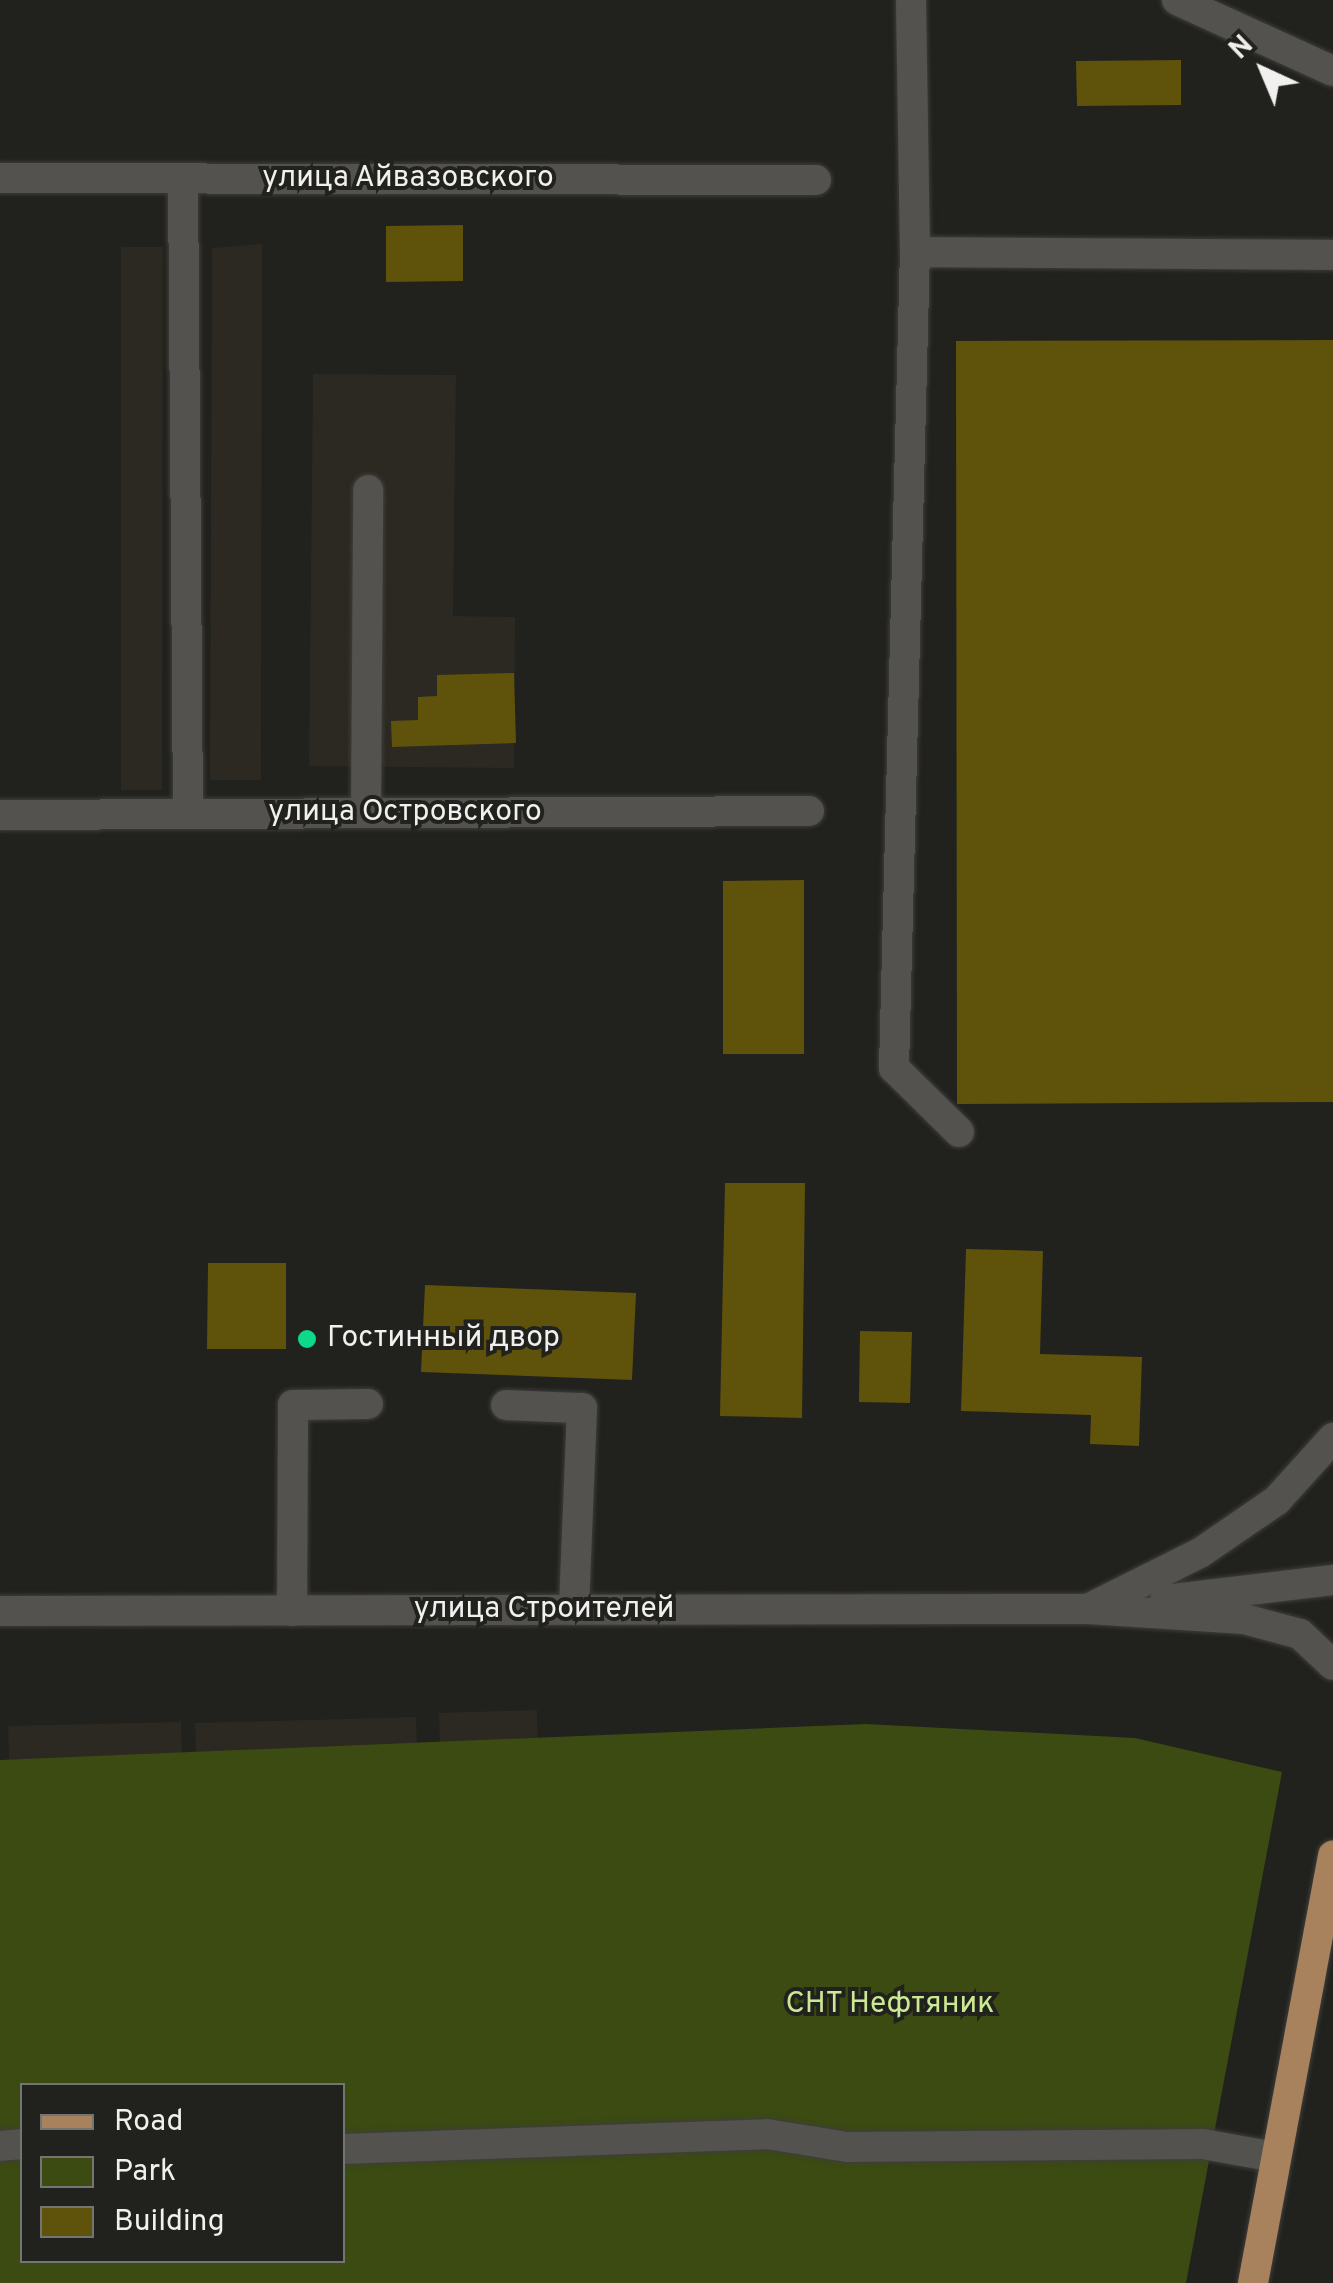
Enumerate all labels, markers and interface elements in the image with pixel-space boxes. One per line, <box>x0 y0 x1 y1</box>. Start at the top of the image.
north arrow <box>1213 20 1313 120</box>
text: N <box>1222 28 1262 68</box>
street label: улица Айвазовского <box>262 161 554 197</box>
street label: улица Островского <box>268 795 542 831</box>
place label: Гостинный двор <box>327 1321 560 1357</box>
marker: Гостинный двор <box>296 1328 318 1350</box>
street label: улица Строителей <box>414 1592 674 1628</box>
park label: СНТ Нефтяник <box>785 1987 995 2023</box>
legend <box>20 2083 345 2263</box>
text: Road <box>114 2104 183 2141</box>
text: Park <box>114 2154 176 2191</box>
text: Building <box>114 2204 225 2241</box>

